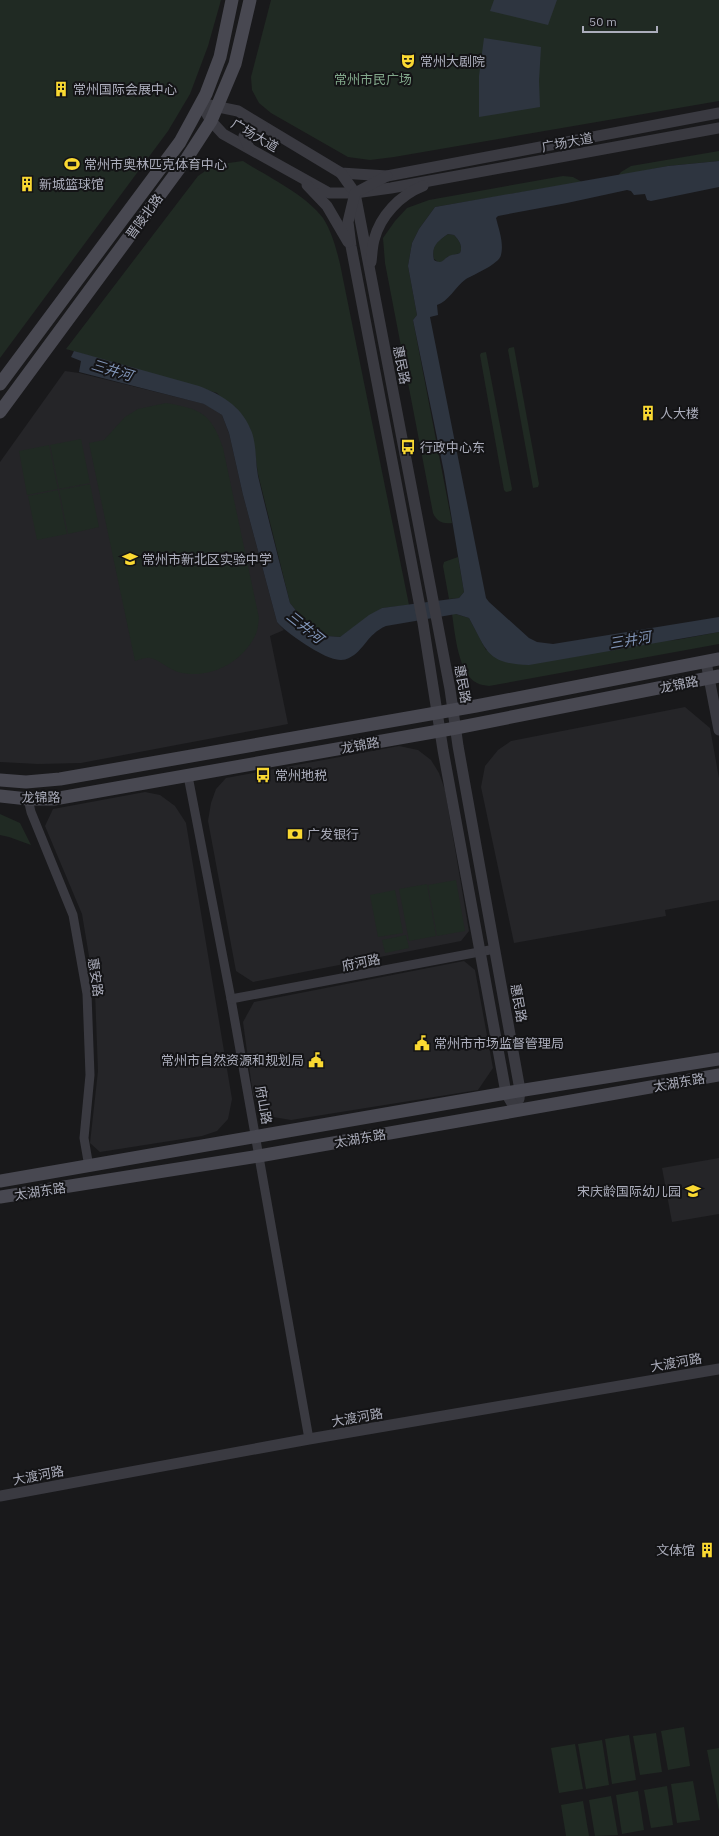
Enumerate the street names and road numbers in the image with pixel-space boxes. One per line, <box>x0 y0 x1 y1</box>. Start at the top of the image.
street label: 广场大道 <box>228 115 282 156</box>
street label: 广场大道 <box>540 129 594 156</box>
street label: 晋陵北路 <box>122 190 167 242</box>
street label: 惠民路 <box>389 344 414 386</box>
street label: 惠民路 <box>451 663 474 705</box>
street label: 龙锦路 <box>658 672 700 697</box>
street label: 龙锦路 <box>339 734 381 757</box>
street label: 龙锦路 <box>21 789 61 806</box>
street label: 府河路 <box>340 950 382 975</box>
street label: 惠安路 <box>84 957 107 998</box>
street label: 惠民路 <box>507 982 530 1024</box>
street label: 太湖东路 <box>652 1070 706 1095</box>
street label: 府山路 <box>252 1084 275 1126</box>
street label: 太湖东路 <box>333 1126 387 1151</box>
street label: 太湖东路 <box>13 1179 67 1204</box>
street label: 大渡河路 <box>649 1350 703 1375</box>
street label: 大渡河路 <box>330 1405 384 1430</box>
street label: 大渡河路 <box>11 1462 65 1489</box>

